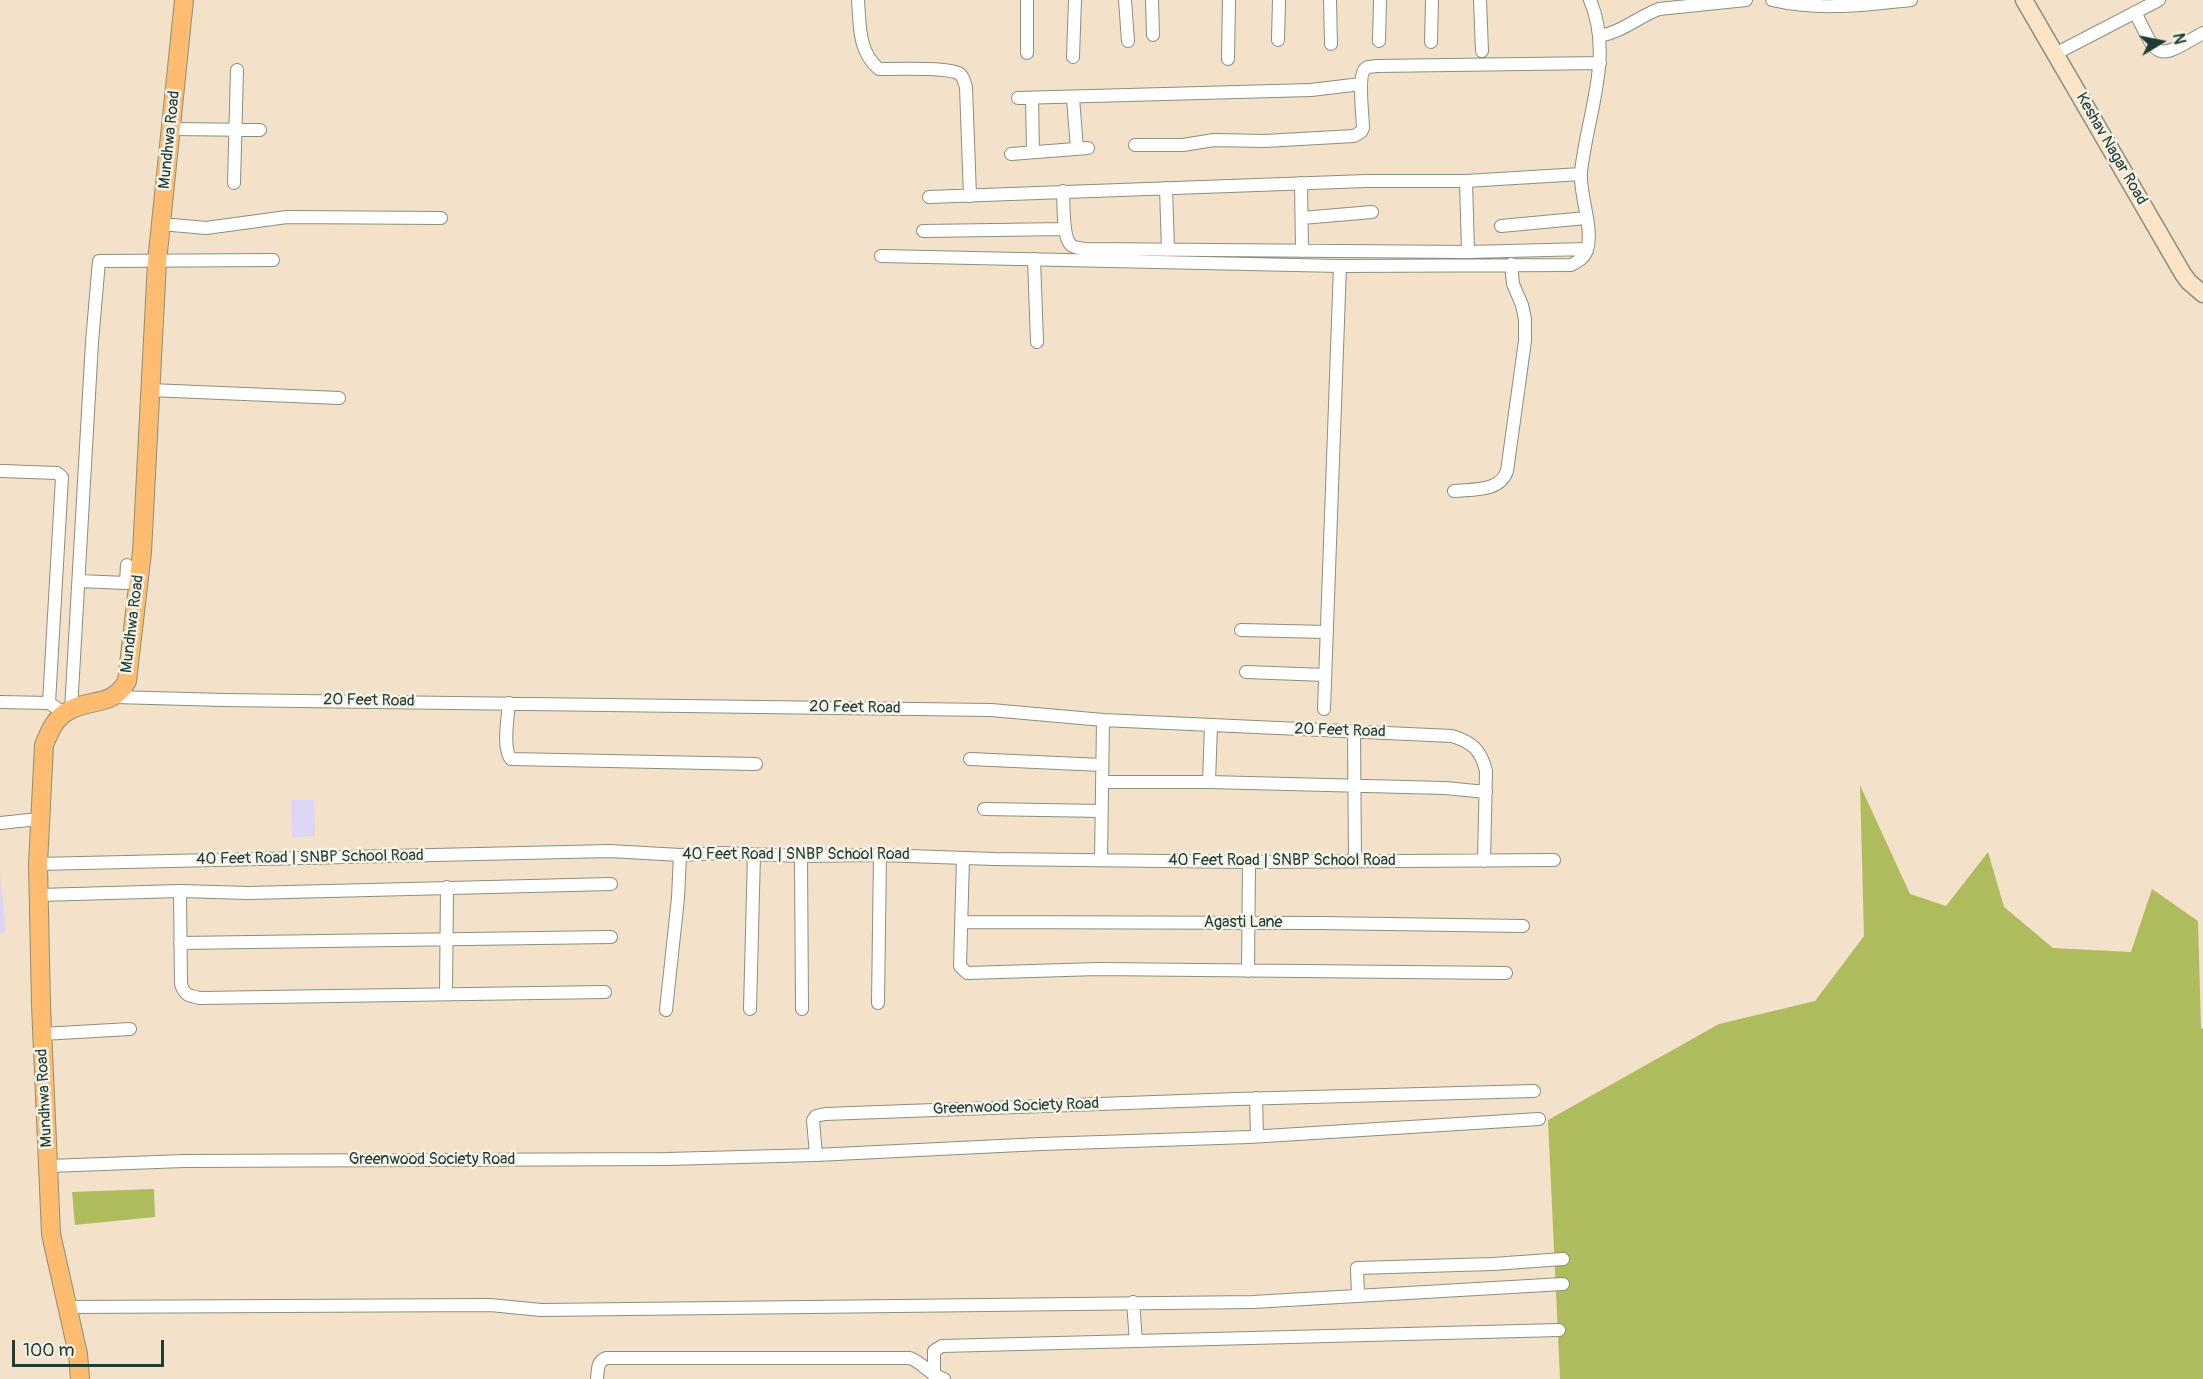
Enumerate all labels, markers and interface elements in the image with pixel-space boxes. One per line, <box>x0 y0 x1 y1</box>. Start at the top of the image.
north arrow <box>2131 12 2191 72</box>
text: N <box>2168 32 2190 46</box>
street label: Keshav Nagar Road <box>2071 89 2151 209</box>
street label: Mundhwa Road <box>155 90 185 190</box>
street label: Mundhwa Road <box>117 574 149 674</box>
street label: 20 Feet Road <box>323 691 415 711</box>
street label: 20 Feet Road <box>809 698 901 718</box>
street label: 20 Feet Road <box>1294 720 1386 742</box>
street label: 40 Feet Road | SNBP School Road <box>682 845 910 865</box>
street label: 40 Feet Road | SNBP School Road <box>196 846 424 870</box>
street label: 40 Feet Road | SNBP School Road <box>1168 851 1396 871</box>
street label: Agasti Lane <box>1204 913 1282 933</box>
street label: Mundhwa Road <box>33 1048 57 1148</box>
street label: Greenwood Society Road <box>932 1095 1100 1119</box>
street label: Greenwood Society Road <box>349 1150 515 1170</box>
scale bar <box>15 1328 166 1366</box>
text: 100 m <box>23 1339 75 1362</box>

